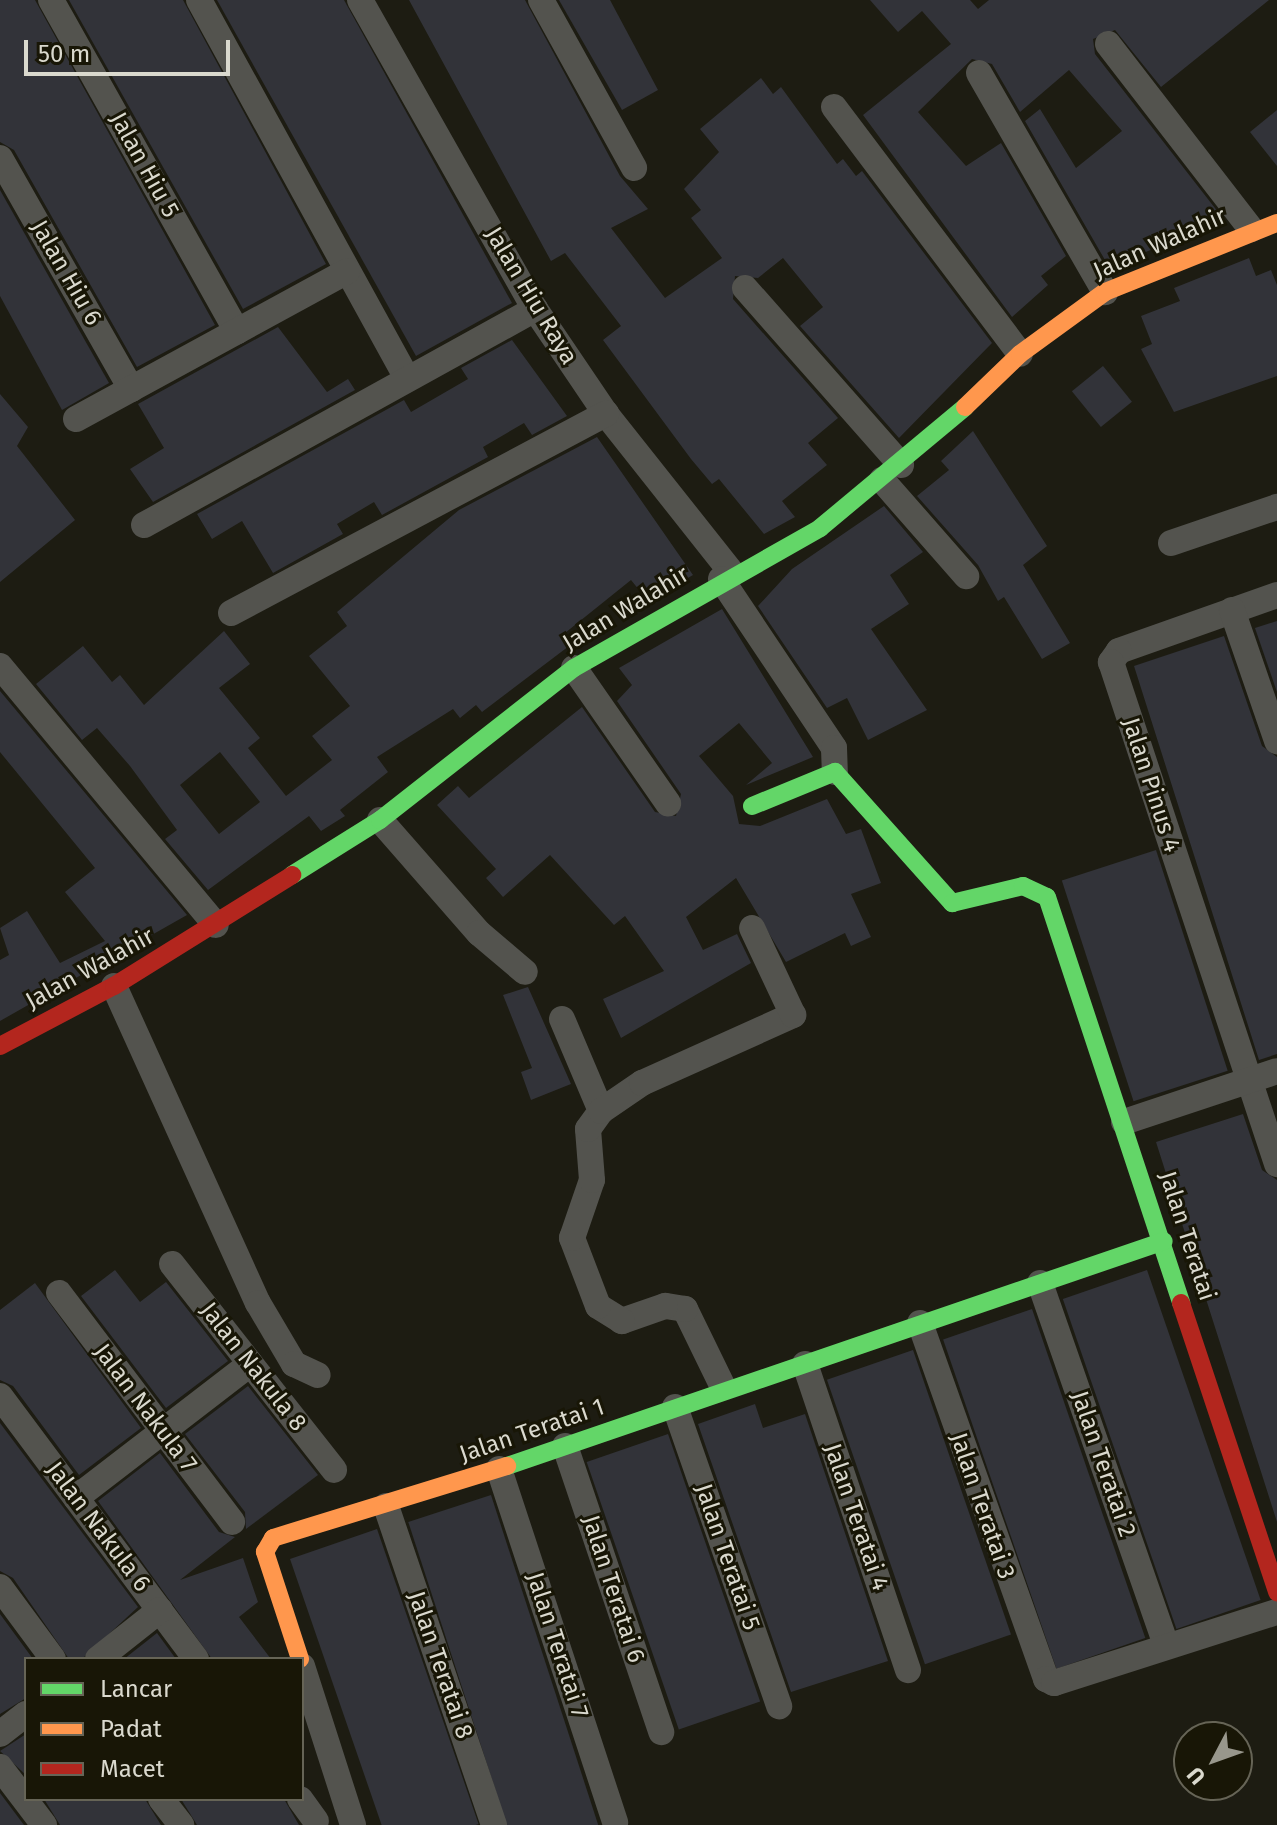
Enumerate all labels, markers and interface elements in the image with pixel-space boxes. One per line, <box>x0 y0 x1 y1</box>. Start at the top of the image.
scale bar <box>28 24 234 74</box>
text: 50 m <box>38 40 90 68</box>
street label: Jalan Hiu 5 <box>103 107 185 223</box>
street label: Jalan Walahir <box>1089 202 1231 286</box>
street label: Jalan Hiu 6 <box>24 215 108 331</box>
street label: Jalan Hiu Raya <box>479 222 583 370</box>
street label: Jalan Walahir <box>558 560 694 658</box>
street label: Jalan Pinus 4 <box>1116 714 1186 856</box>
street label: Jalan Walahir <box>21 922 159 1016</box>
street label: Jalan Teratai <box>1153 1168 1221 1304</box>
street label: Jalan Nakula 8 <box>194 1297 312 1437</box>
street label: Jalan Nakula 7 <box>87 1338 203 1478</box>
street label: Jalan Teratai 2 <box>1065 1387 1141 1541</box>
street label: Jalan Teratai 1 <box>456 1393 608 1469</box>
street label: Jalan Teratai 3 <box>944 1429 1020 1583</box>
street label: Jalan Teratai 4 <box>817 1440 895 1594</box>
street label: Jalan Nakula 6 <box>40 1456 156 1598</box>
street label: Jalan Teratai 5 <box>688 1480 766 1634</box>
street label: Jalan Teratai 6 <box>576 1511 650 1667</box>
street label: Jalan Teratai 7 <box>520 1569 594 1721</box>
street label: Jalan Teratai 8 <box>401 1587 479 1743</box>
legend <box>24 1657 304 1801</box>
text: Lancar <box>100 1675 172 1703</box>
text: Padat <box>100 1715 162 1743</box>
north arrow <box>1173 1721 1253 1801</box>
text: Macet <box>100 1755 164 1783</box>
text: U <box>1181 1762 1211 1790</box>

